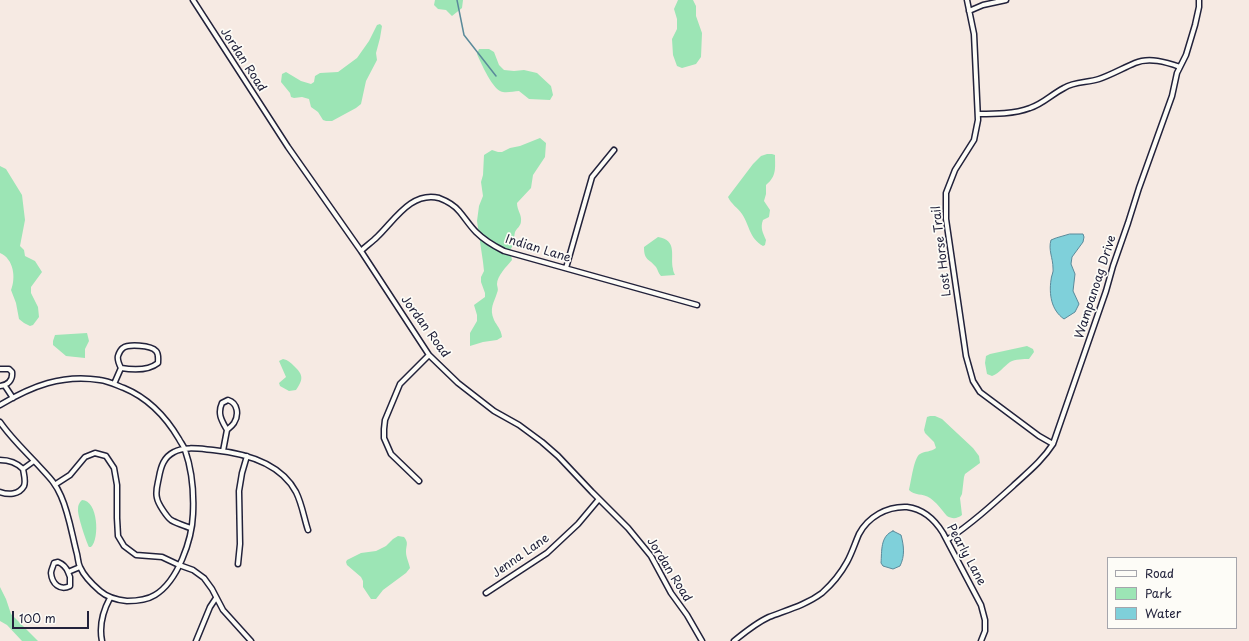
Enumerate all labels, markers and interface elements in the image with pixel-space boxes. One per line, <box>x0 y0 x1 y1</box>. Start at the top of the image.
street label: Jordan Road <box>217 25 269 95</box>
street label: Lost Horse Trail <box>929 205 955 297</box>
street label: Indian Lane <box>503 232 573 266</box>
street label: Wampanoag Drive <box>1072 233 1120 341</box>
street label: Jordan Road <box>398 293 452 361</box>
street label: Pearly Lane <box>943 522 989 588</box>
street label: Jenna Lane <box>490 531 552 581</box>
street label: Jordan Road <box>644 535 694 605</box>
legend <box>1107 557 1237 629</box>
text: Road <box>1145 564 1174 582</box>
text: Park <box>1145 584 1172 602</box>
scale bar <box>14 603 91 629</box>
text: Water <box>1145 604 1181 622</box>
text: 100 m <box>19 609 56 627</box>

